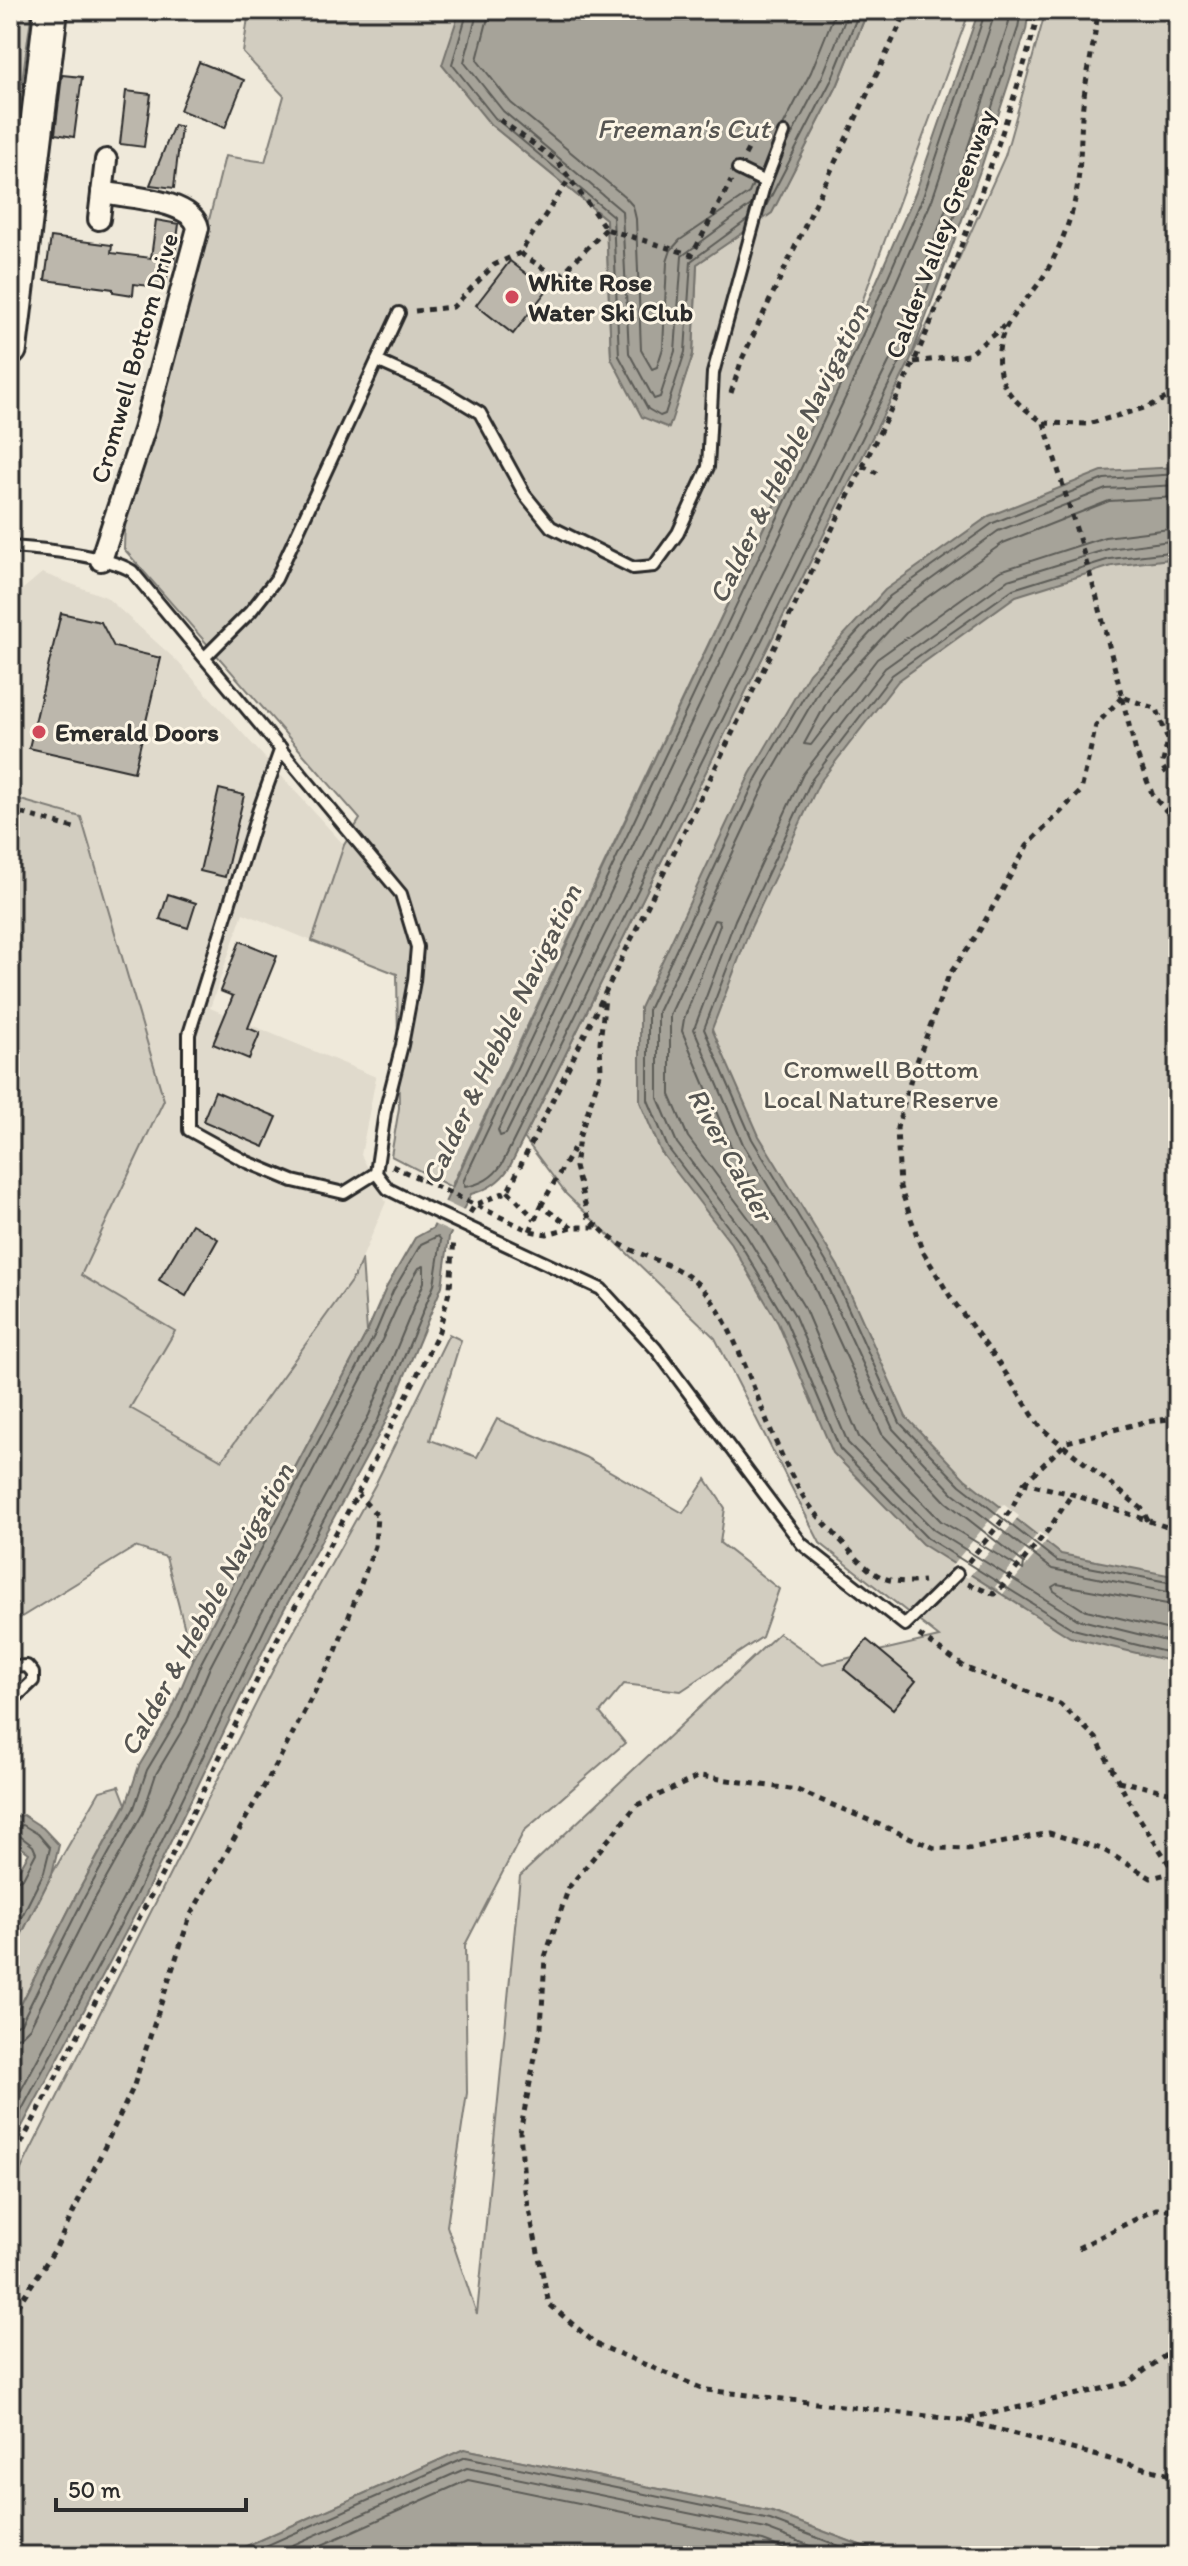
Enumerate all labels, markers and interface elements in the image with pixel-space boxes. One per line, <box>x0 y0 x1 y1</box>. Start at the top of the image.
street label: Calder Valley Greenway <box>878 105 1002 363</box>
water label: Freeman's Cut <box>597 111 772 145</box>
street label: Cromwell Bottom Drive <box>83 229 185 487</box>
place label: White Rose Water Ski Club <box>528 266 693 328</box>
marker: White Rose Water Ski Club <box>503 288 521 306</box>
water label: Calder & Hebble Navigation <box>701 297 876 609</box>
place label: Emerald Doors <box>55 716 219 748</box>
marker: Emerald Doors <box>30 723 48 741</box>
water label: Calder & Hebble Navigation <box>414 878 589 1190</box>
park label: Cromwell Bottom Local Nature Reserve <box>763 1053 999 1115</box>
water label: River Calder <box>681 1082 783 1229</box>
water label: Calder & Hebble Navigation <box>111 1457 301 1761</box>
scale bar <box>56 2462 246 2512</box>
text: 50 m <box>68 2475 121 2504</box>

